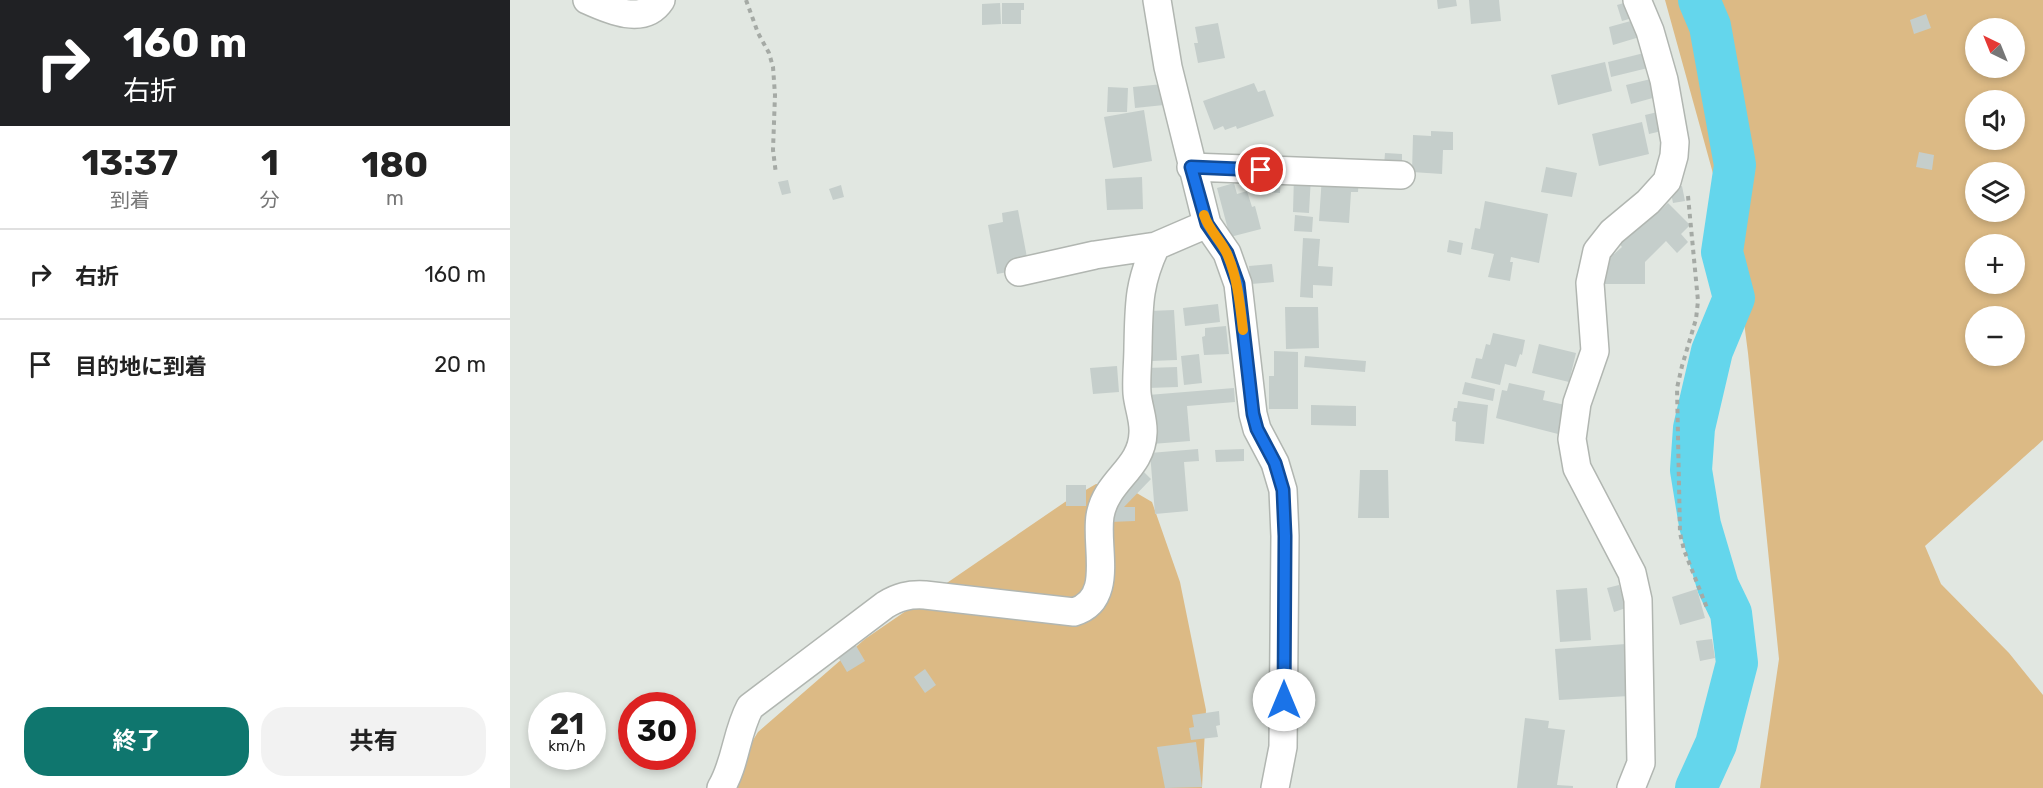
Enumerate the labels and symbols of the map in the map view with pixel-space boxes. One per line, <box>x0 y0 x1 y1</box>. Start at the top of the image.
north arrow <box>1965 18 2025 78</box>
pin <box>1235 144 1286 195</box>
position arrow <box>1252 668 1316 732</box>
speed limit sign: 30 <box>618 692 696 770</box>

